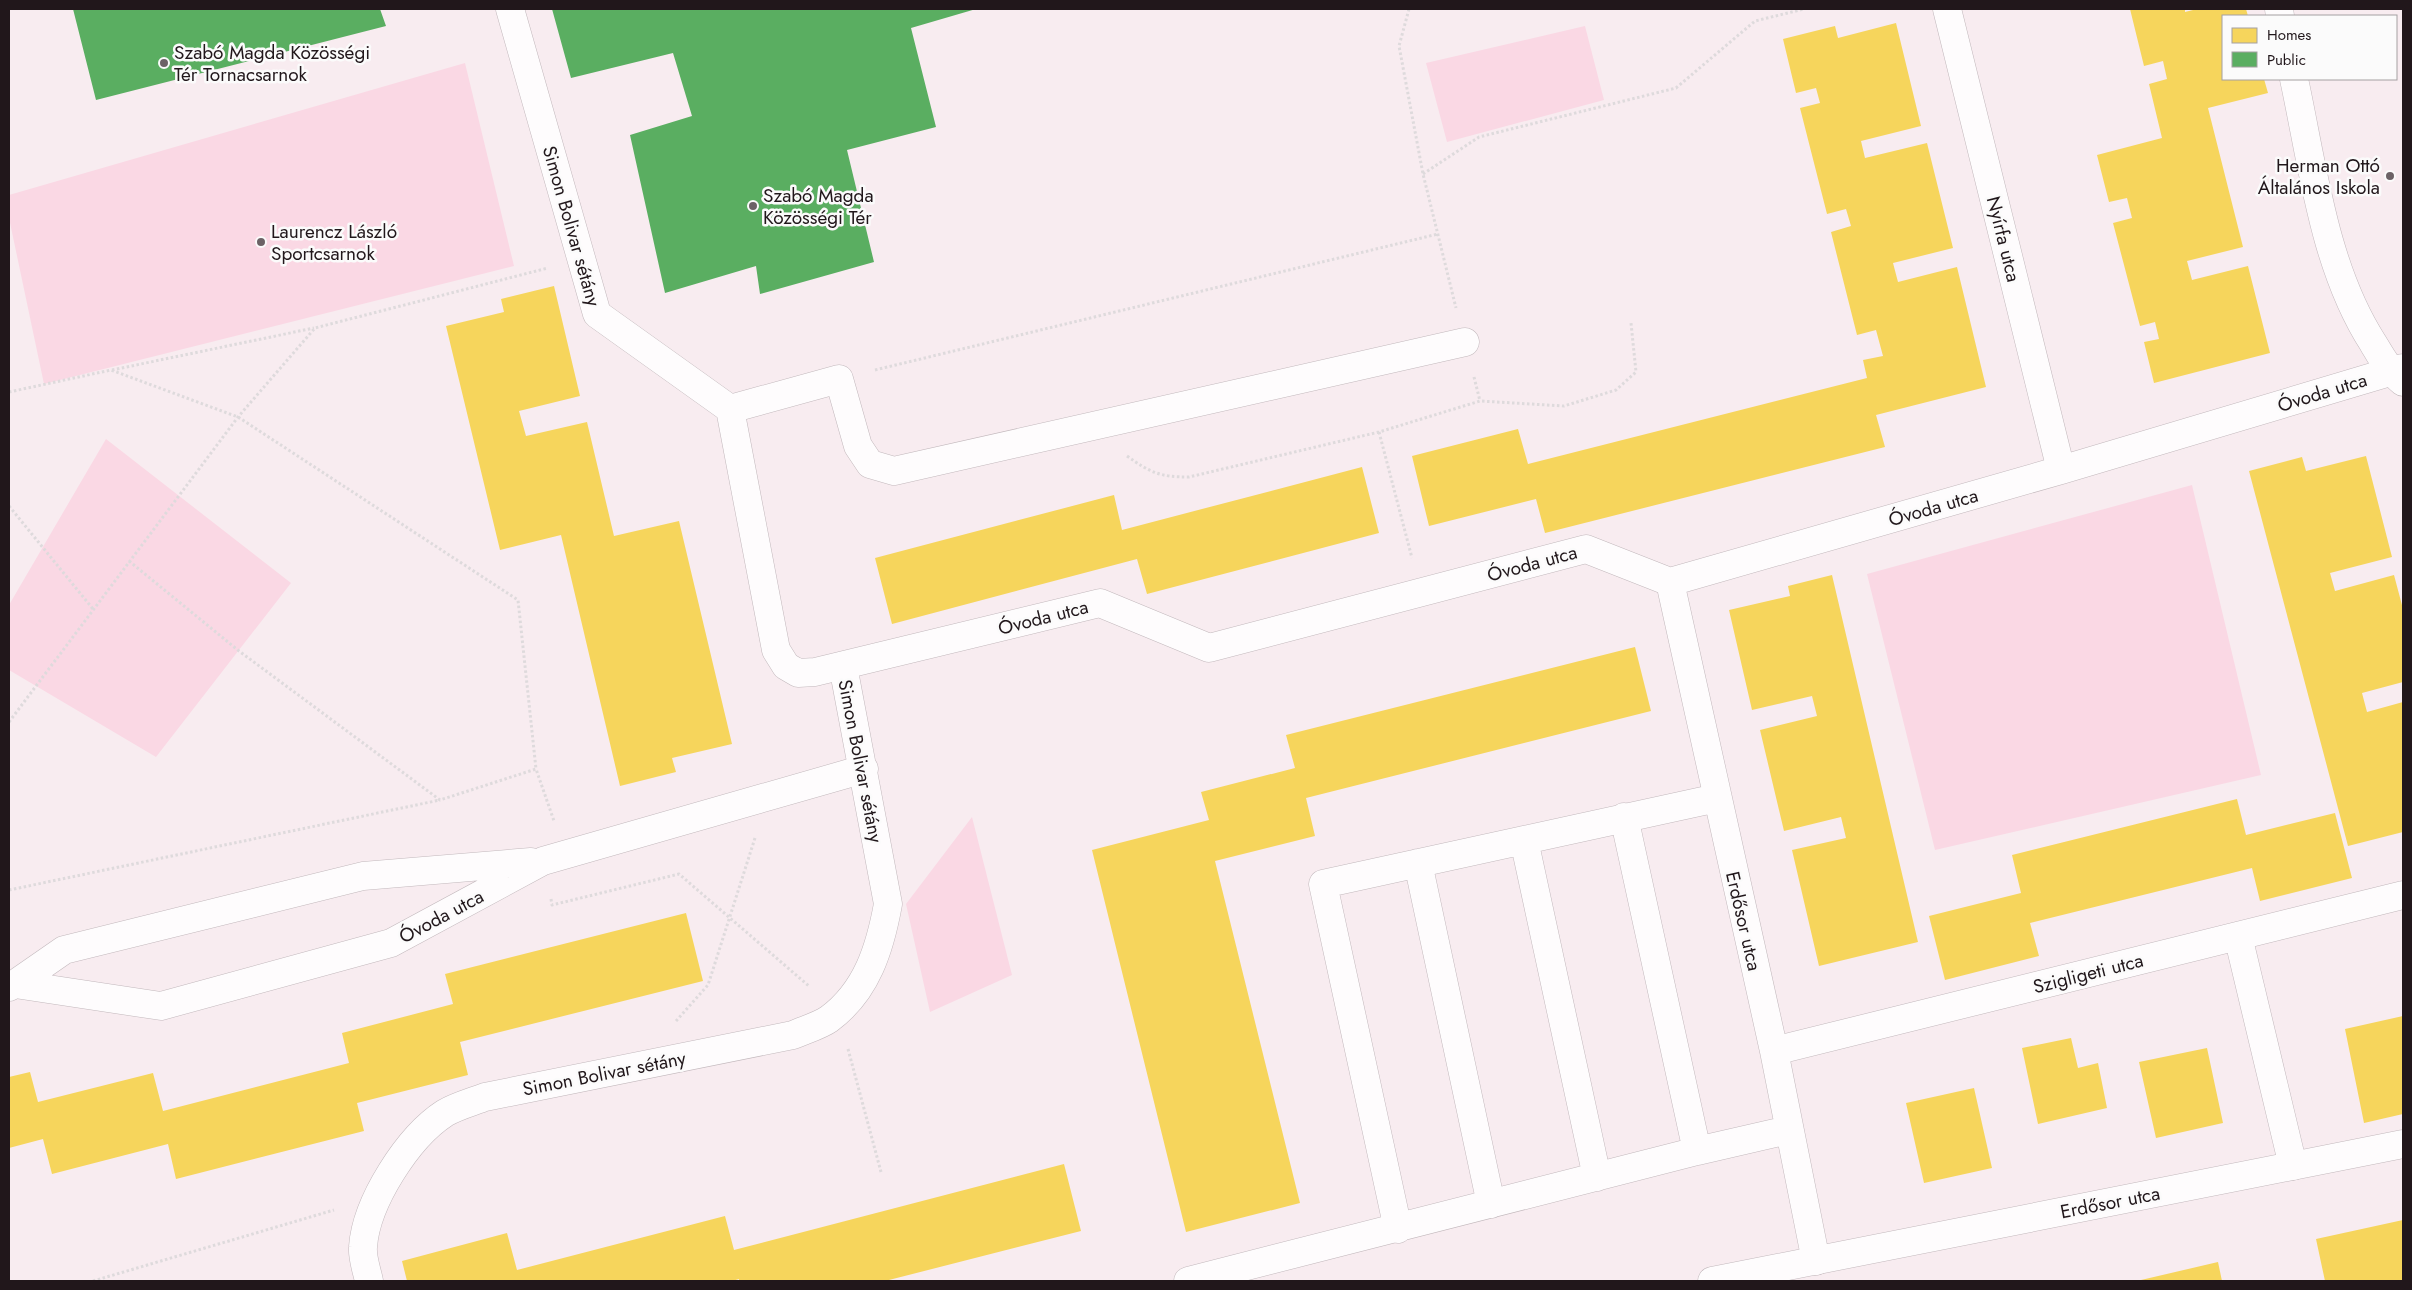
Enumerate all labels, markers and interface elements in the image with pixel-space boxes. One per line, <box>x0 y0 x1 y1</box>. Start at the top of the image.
legend <box>2222 15 2397 80</box>
text: Homes <box>2267 24 2311 46</box>
place label: Szabó Magda Közösségi Tér Tornacsarnok <box>174 39 370 88</box>
text: Public <box>2267 49 2306 71</box>
marker: Szabó Magda Közösségi Tér Tornacsarnok <box>158 57 170 69</box>
street label: Simon Bolivar sétány <box>536 143 608 310</box>
place label: Herman Ottó Általános Iskola <box>2258 152 2380 201</box>
marker: Herman Ottó Általános Iskola <box>2384 170 2396 182</box>
place label: Szabó Magda Közösségi Tér <box>763 182 874 231</box>
street label: Nyírfa utca <box>1980 193 2027 285</box>
marker: Szabó Magda Közösségi Tér <box>747 200 759 212</box>
place label: Laurencz László Sportcsarnok <box>271 218 397 267</box>
marker: Laurencz László Sportcsarnok <box>255 236 267 248</box>
street label: Óvoda utca <box>2274 366 2370 419</box>
street label: Óvoda utca <box>1885 482 1981 533</box>
street label: Óvoda utca <box>1484 539 1580 588</box>
street label: Óvoda utca <box>995 593 1091 642</box>
street label: Simon Bolivar sétány <box>831 677 890 846</box>
street label: Erdősor utca <box>1719 869 1768 973</box>
street label: Óvoda utca <box>394 883 488 950</box>
street label: Szigligeti utca <box>2030 947 2146 1000</box>
street label: Simon Bolivar sétány <box>520 1044 689 1103</box>
street label: Erdősor utca <box>2058 1180 2162 1225</box>

